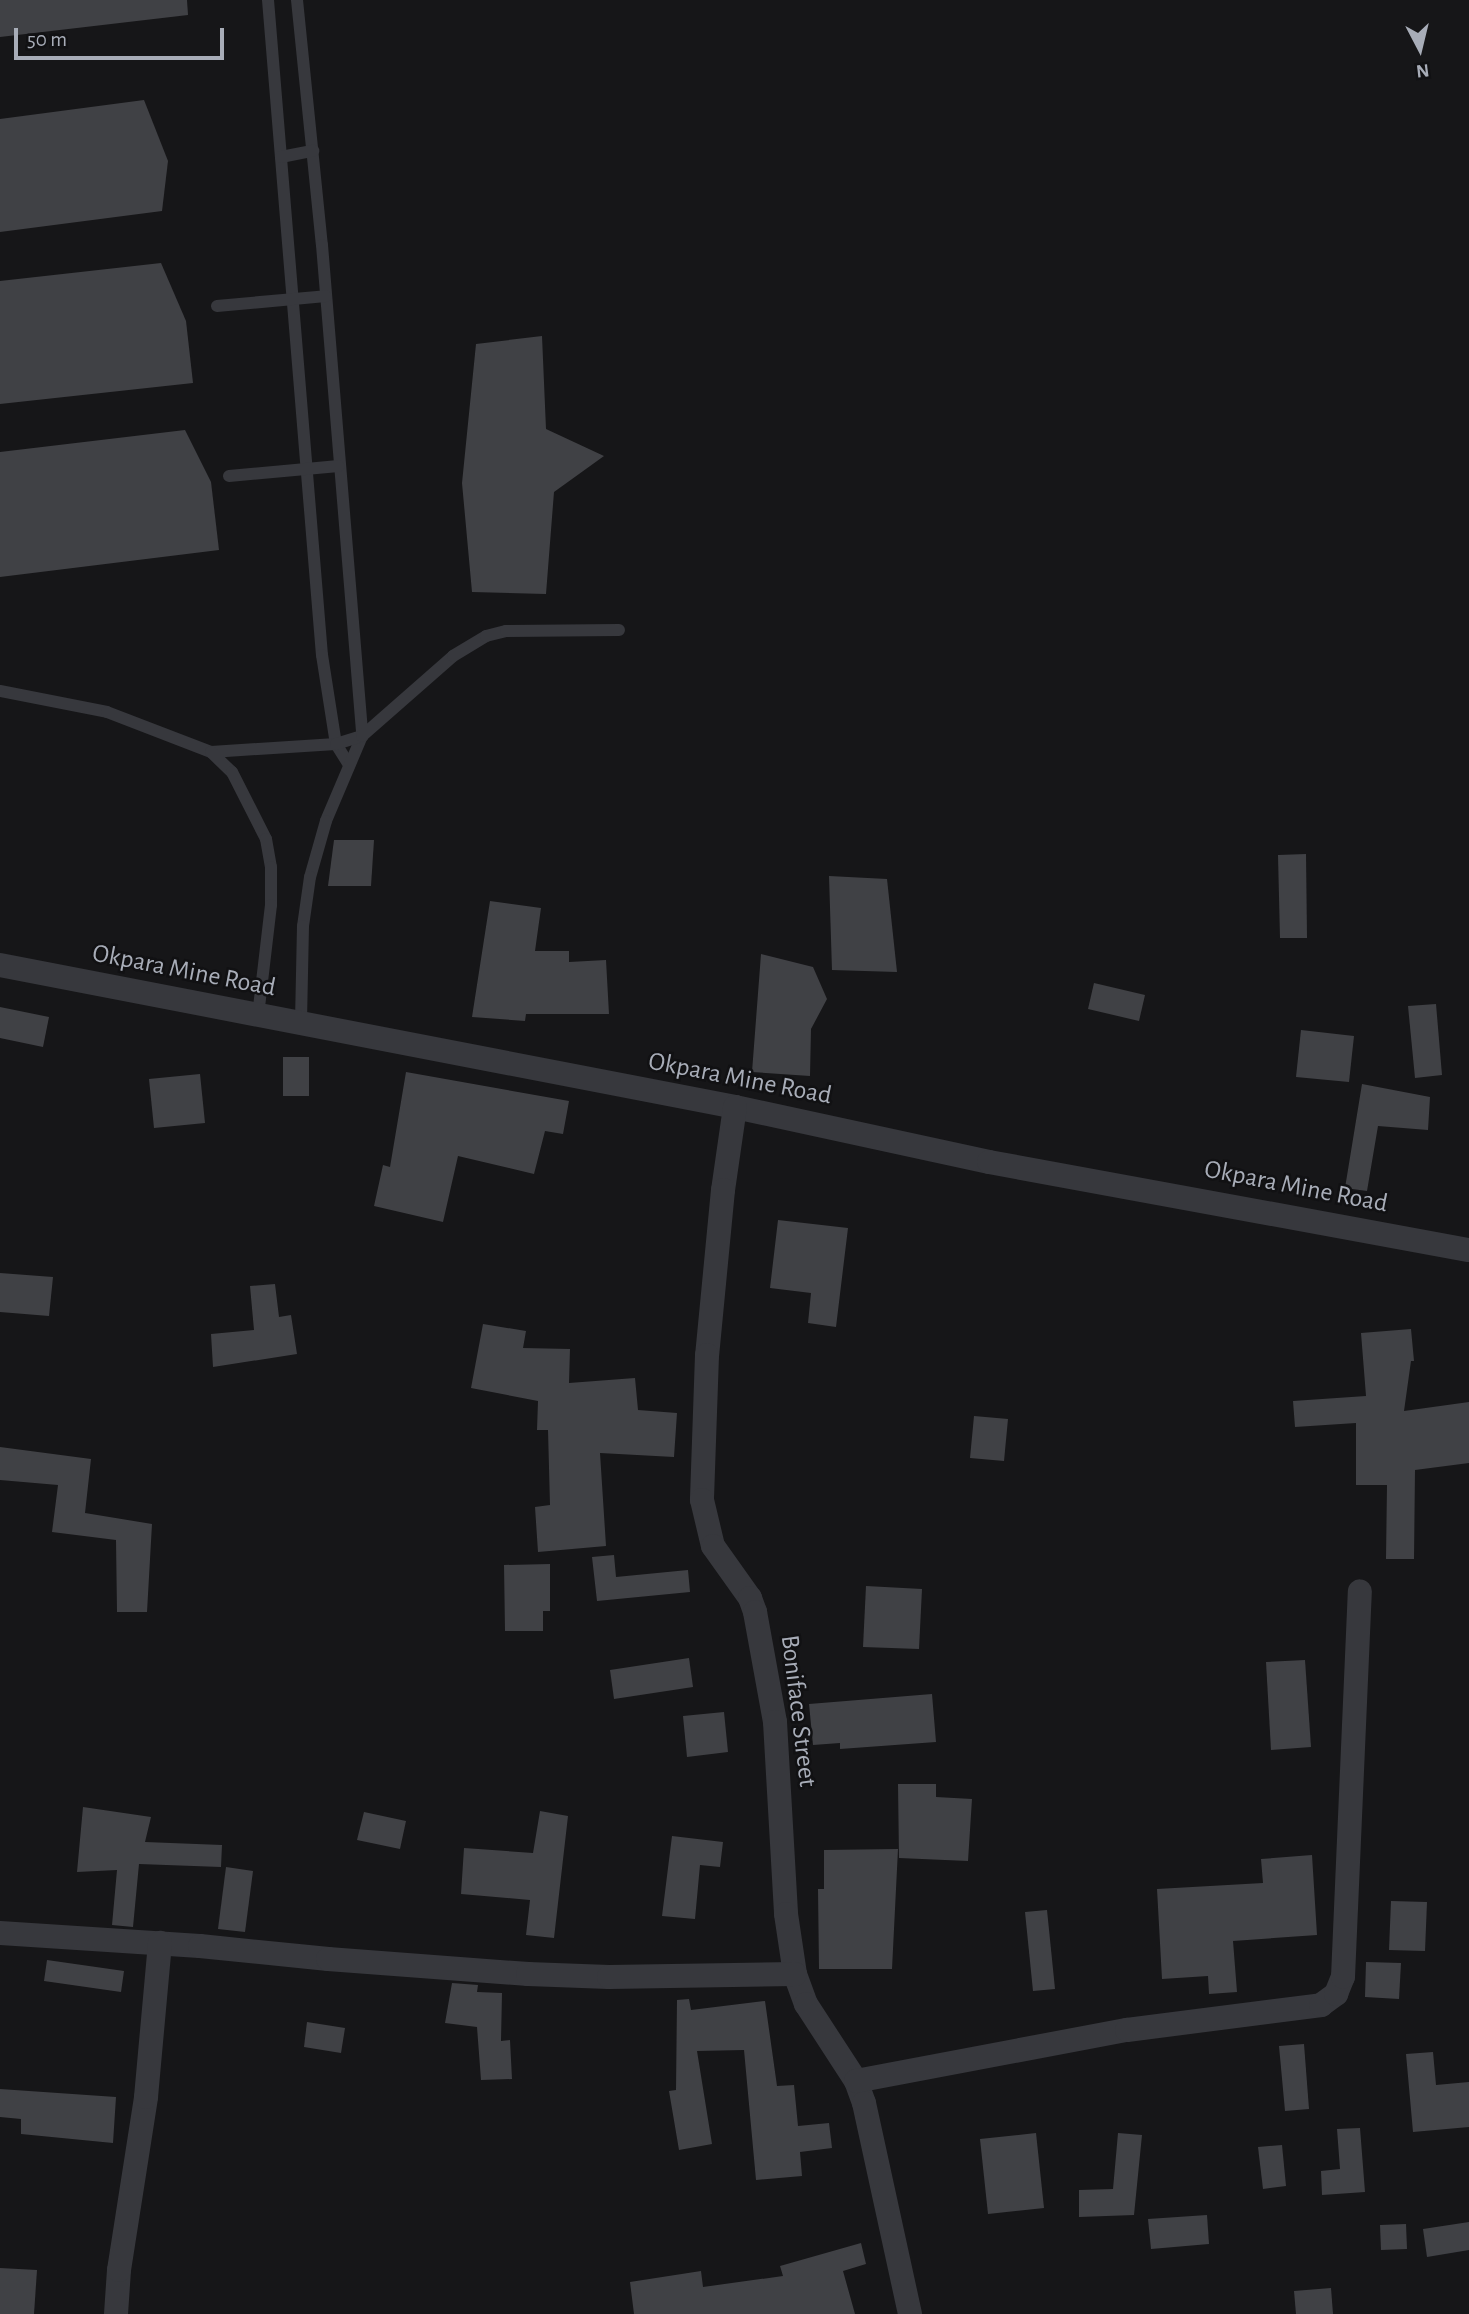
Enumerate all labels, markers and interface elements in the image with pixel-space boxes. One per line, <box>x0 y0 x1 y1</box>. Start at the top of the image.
scale bar <box>18 14 228 58</box>
north arrow <box>1385 14 1455 84</box>
text: 50 m <box>27 29 67 50</box>
text: N <box>1415 60 1430 81</box>
street label: Okpara Mine Road <box>90 938 278 1004</box>
street label: Okpara Mine Road <box>646 1046 834 1112</box>
street label: Okpara Mine Road <box>1202 1154 1390 1220</box>
street label: Boniface Street <box>773 1633 823 1789</box>

